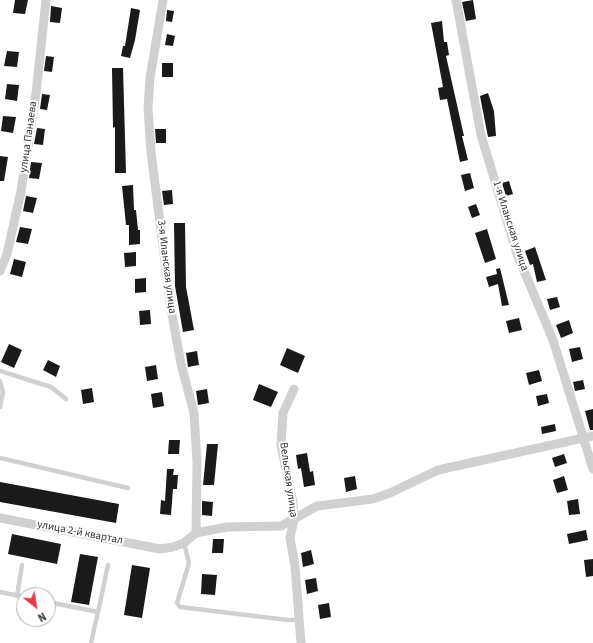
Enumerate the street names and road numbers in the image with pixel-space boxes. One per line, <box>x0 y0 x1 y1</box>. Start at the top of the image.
street label: улица Панаева <box>17 100 41 174</box>
street label: 1-я Иланская улица <box>489 179 531 273</box>
street label: 3-я Иланская улица <box>154 220 178 314</box>
street label: Вельская улица <box>276 442 300 518</box>
street label: улица 2-й квартал <box>36 518 124 548</box>

